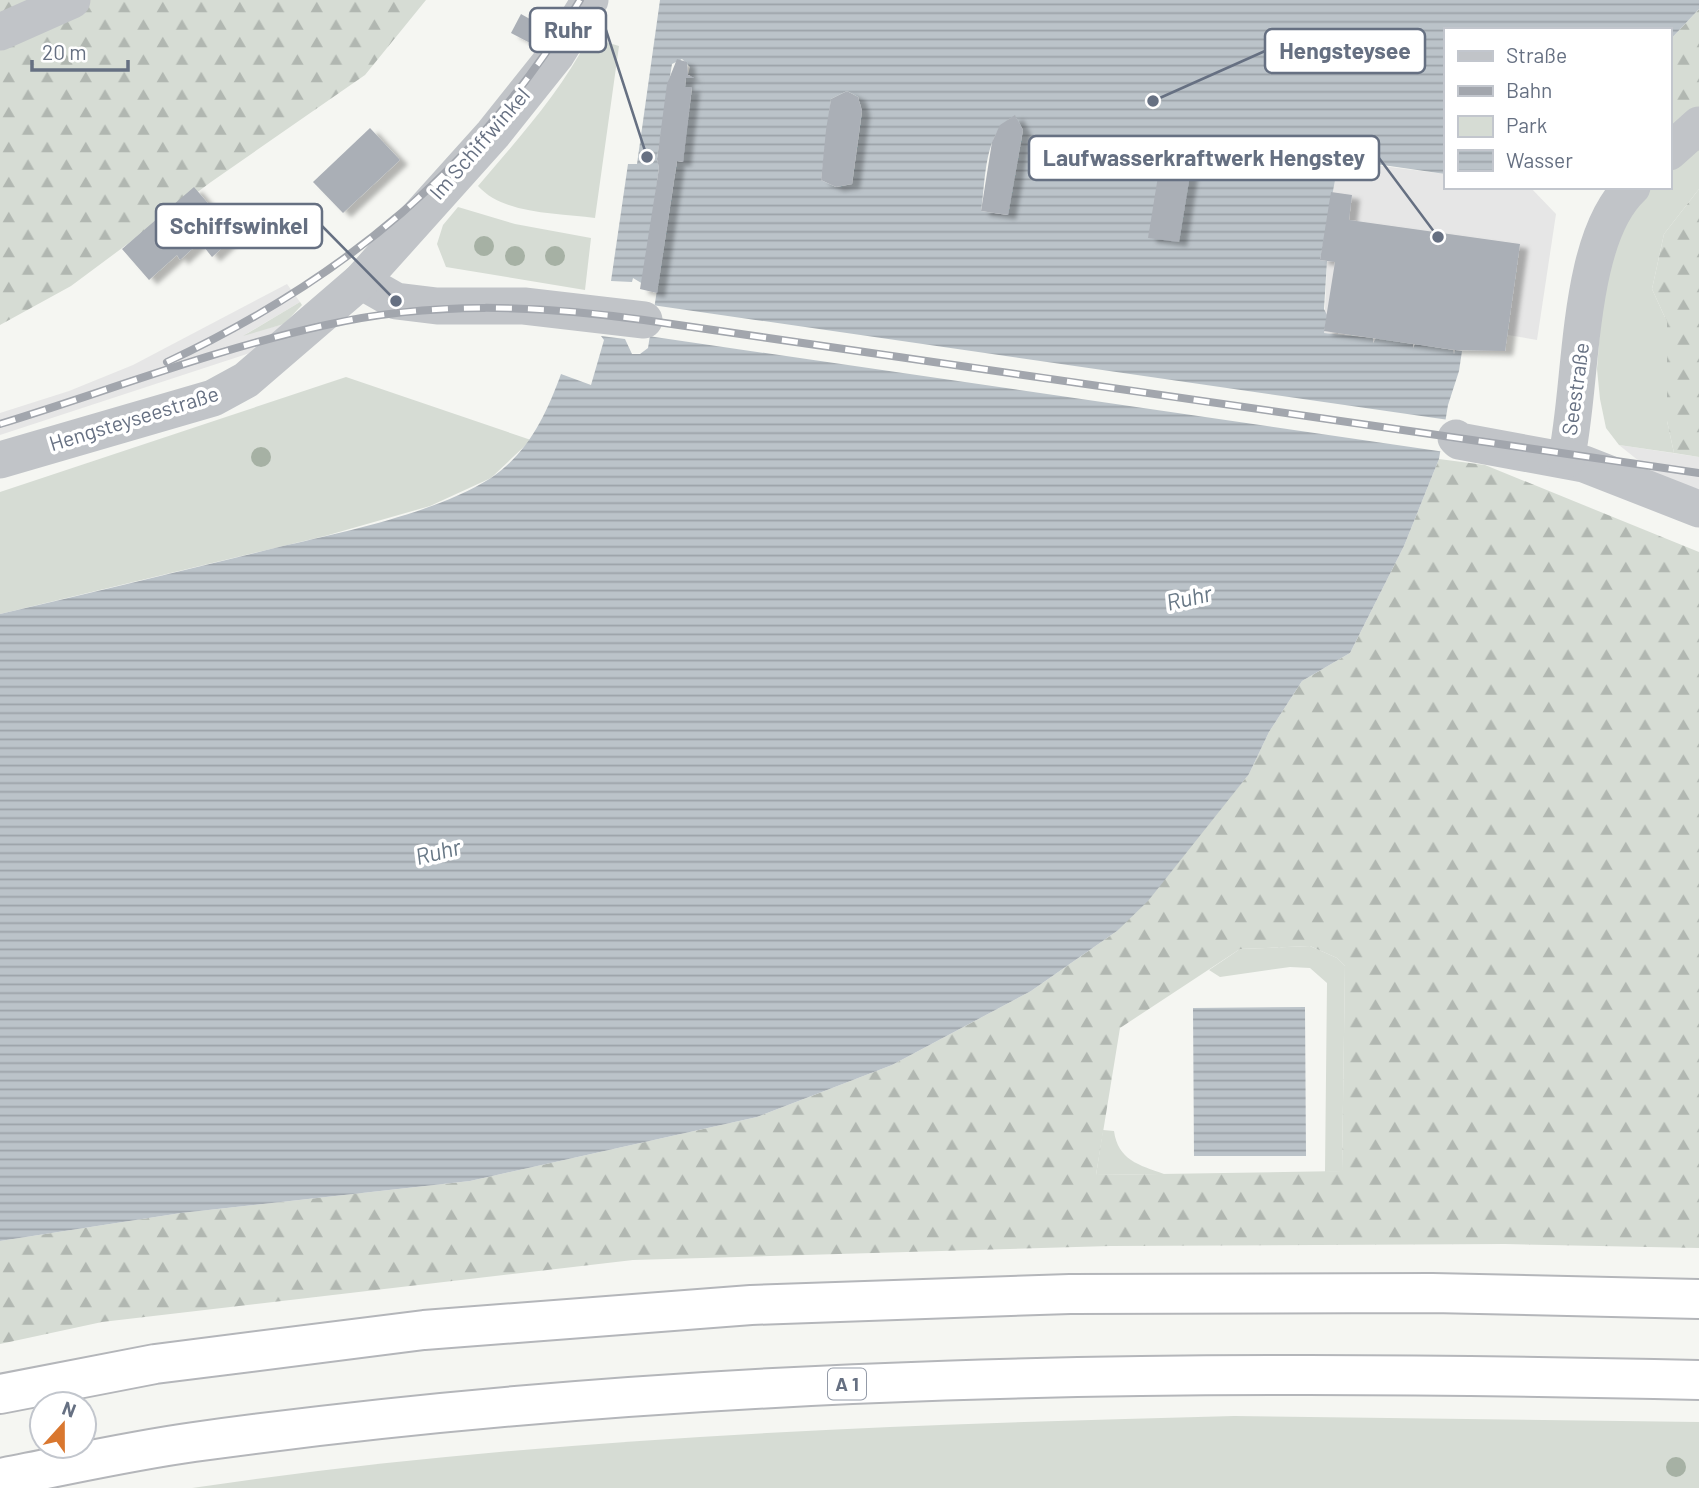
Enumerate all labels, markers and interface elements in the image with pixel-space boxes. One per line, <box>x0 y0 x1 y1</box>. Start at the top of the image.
callout: Ruhr <box>530 8 606 52</box>
text: Ruhr <box>544 15 592 43</box>
scale bar <box>32 28 128 72</box>
legend <box>1444 28 1671 189</box>
callout: Hengsteysee <box>1265 29 1425 73</box>
text: Hengsteysee <box>1279 36 1411 64</box>
text: 20 m <box>42 39 87 64</box>
text: Straße <box>1506 42 1567 67</box>
text: Bahn <box>1506 77 1552 102</box>
street label: Im Schiffwinkel <box>424 82 534 204</box>
text: Park <box>1506 112 1547 137</box>
callout: Laufwasserkraftwerk Hengstey <box>1029 136 1379 180</box>
text: Laufwasserkraftwerk Hengstey <box>1043 143 1366 171</box>
text: Wasser <box>1506 147 1573 172</box>
callout: Schiffswinkel <box>156 204 322 248</box>
text: Schiffswinkel <box>170 211 308 239</box>
street label: Seestraße <box>1556 341 1593 437</box>
street label: Hengsteyseestraße <box>46 380 221 455</box>
water label: Ruhr <box>1163 578 1215 616</box>
water label: Ruhr <box>412 832 464 870</box>
road number: A 1 <box>828 1368 866 1400</box>
north arrow <box>28 1390 98 1460</box>
text: N <box>59 1396 79 1422</box>

